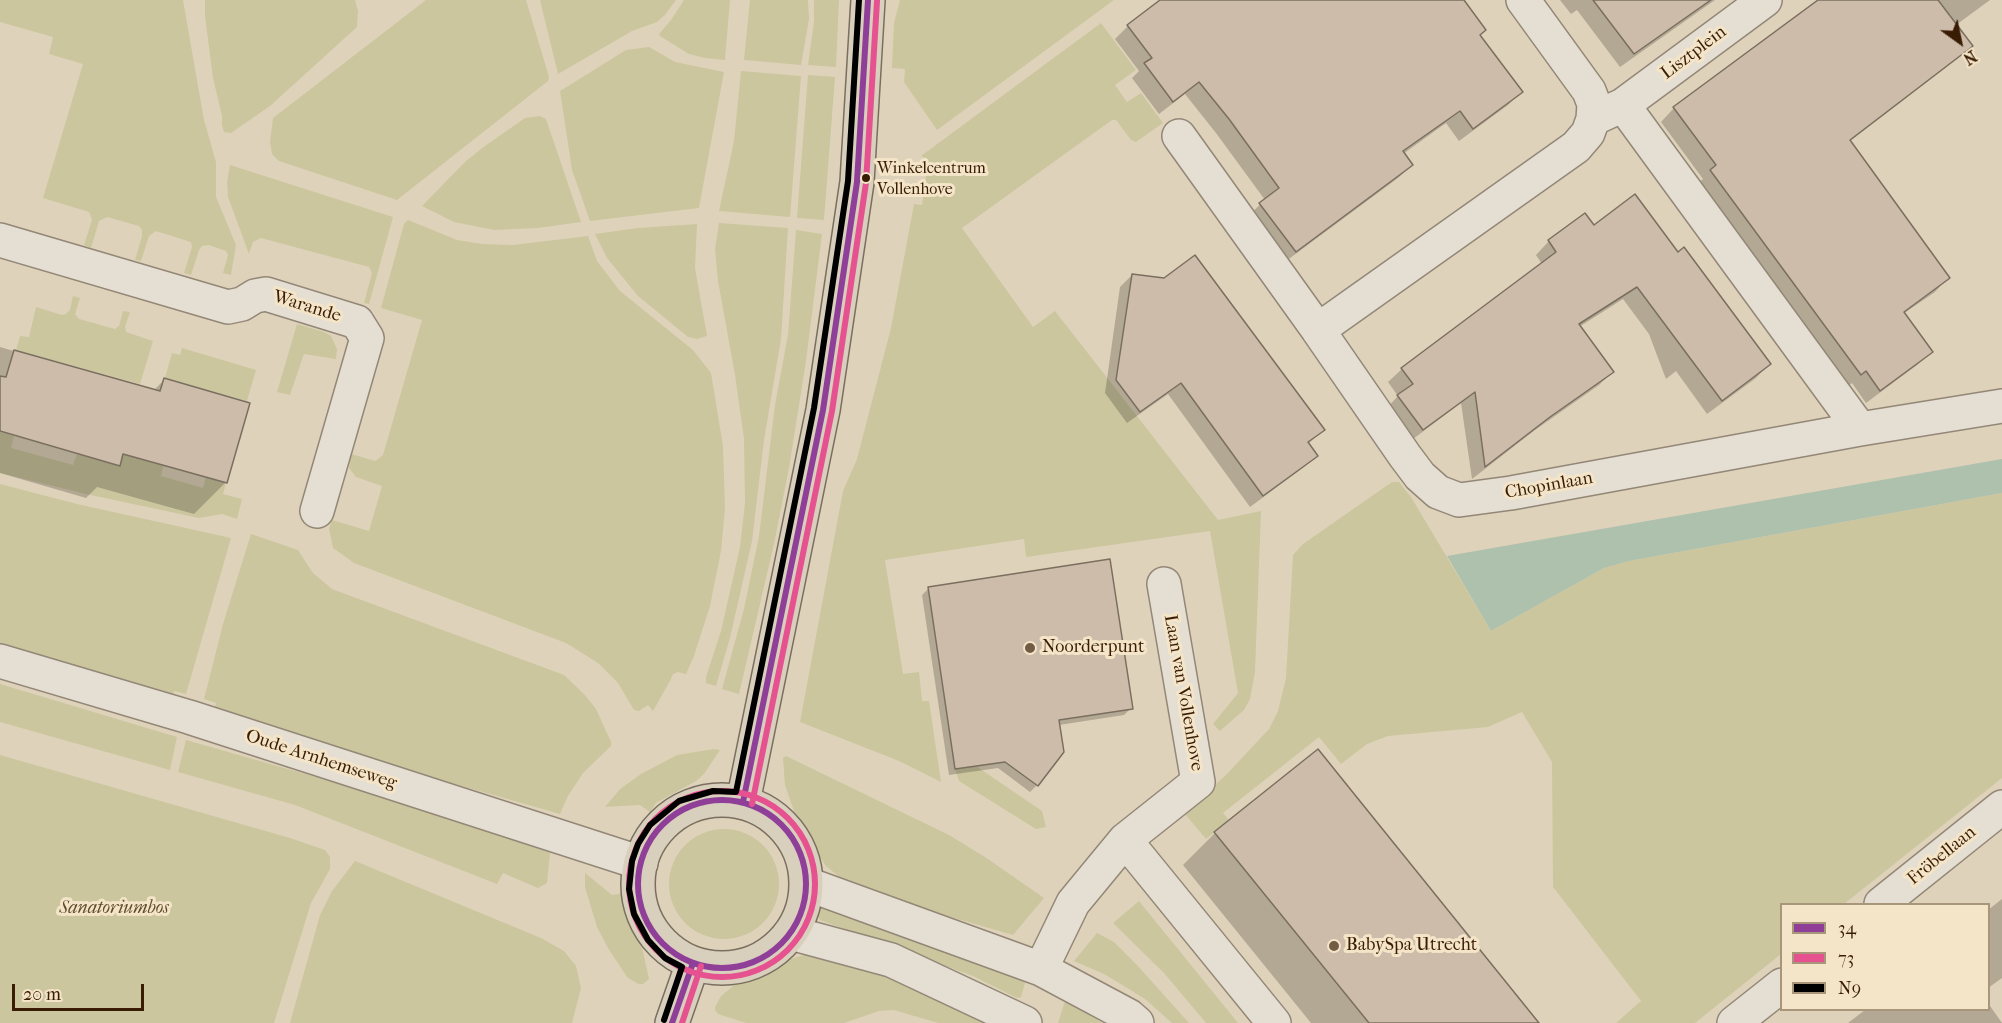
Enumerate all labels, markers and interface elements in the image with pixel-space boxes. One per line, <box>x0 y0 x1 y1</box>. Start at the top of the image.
north arrow <box>1930 12 1990 72</box>
street label: Lisztplein <box>1657 21 1731 85</box>
text: N <box>1960 46 1980 69</box>
place label: Winkelcentrum Vollenhove <box>877 159 986 197</box>
marker: Winkelcentrum Vollenhove <box>860 172 872 184</box>
street label: Warande <box>270 286 344 328</box>
street label: Chopinlaan <box>1503 468 1595 504</box>
street label: Laan van Vollenhove <box>1159 613 1207 773</box>
place label: Noorderpunt <box>1042 637 1144 659</box>
marker: Noorderpunt <box>1023 641 1037 655</box>
street label: Oude Arnhemseweg <box>243 725 399 795</box>
street label: Fröbellaan <box>1904 822 1980 890</box>
park label: Sanatoriumbos <box>59 898 169 920</box>
legend <box>1780 903 1990 1011</box>
text: 34 <box>1838 918 1856 939</box>
place label: BabySpa Utrecht <box>1346 935 1477 957</box>
marker: BabySpa Utrecht <box>1327 939 1341 953</box>
text: 73 <box>1838 948 1854 969</box>
scale bar <box>15 972 147 1010</box>
text: N9 <box>1838 978 1861 999</box>
text: 20 m <box>23 984 61 1005</box>

